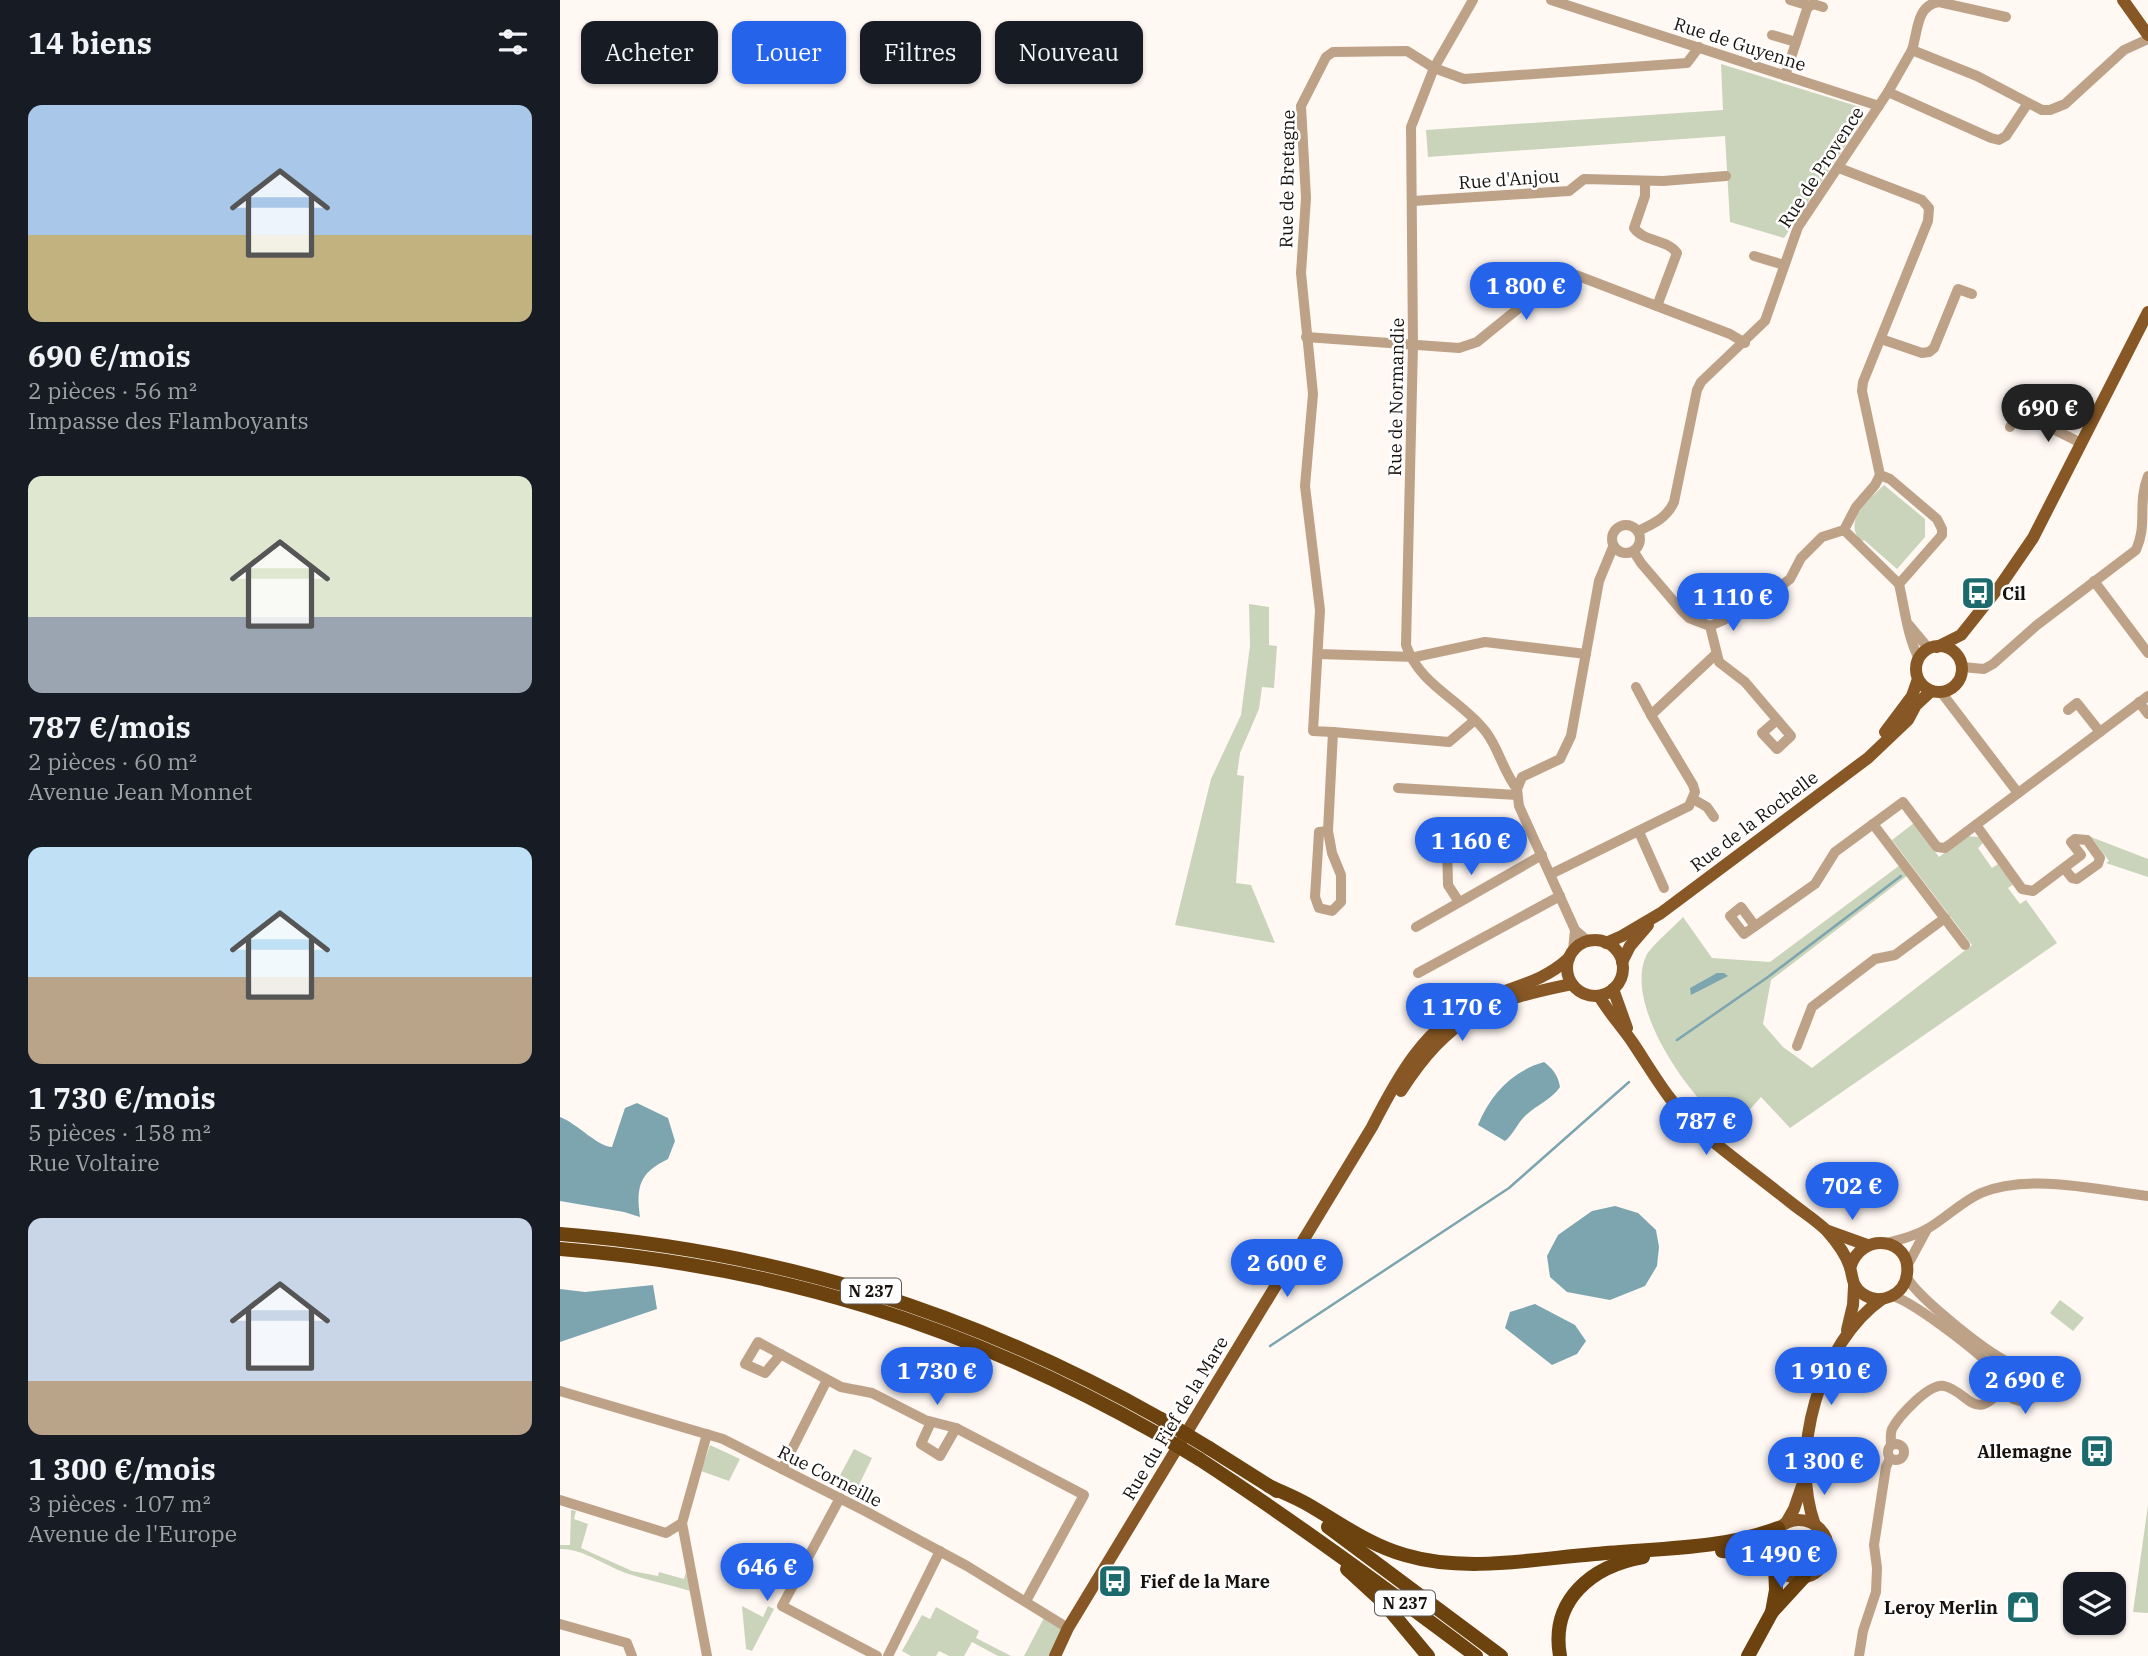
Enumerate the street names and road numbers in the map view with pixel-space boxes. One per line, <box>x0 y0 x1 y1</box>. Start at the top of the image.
street label: Rue de Guyenne <box>1671 12 1809 76</box>
street label: Rue de Provence <box>1773 102 1869 232</box>
street label: Rue de Bretagne <box>1274 110 1300 248</box>
street label: Rue d'Anjou <box>1458 164 1560 194</box>
street label: Rue de Normandie <box>1383 318 1409 476</box>
street label: Rue de la Rochelle <box>1686 765 1822 877</box>
road number: N 237 <box>841 1278 901 1303</box>
street label: Rue du Fief de la Mare <box>1117 1332 1233 1504</box>
street label: Rue Corneille <box>774 1440 886 1512</box>
road number: N 237 <box>1375 1590 1435 1616</box>

